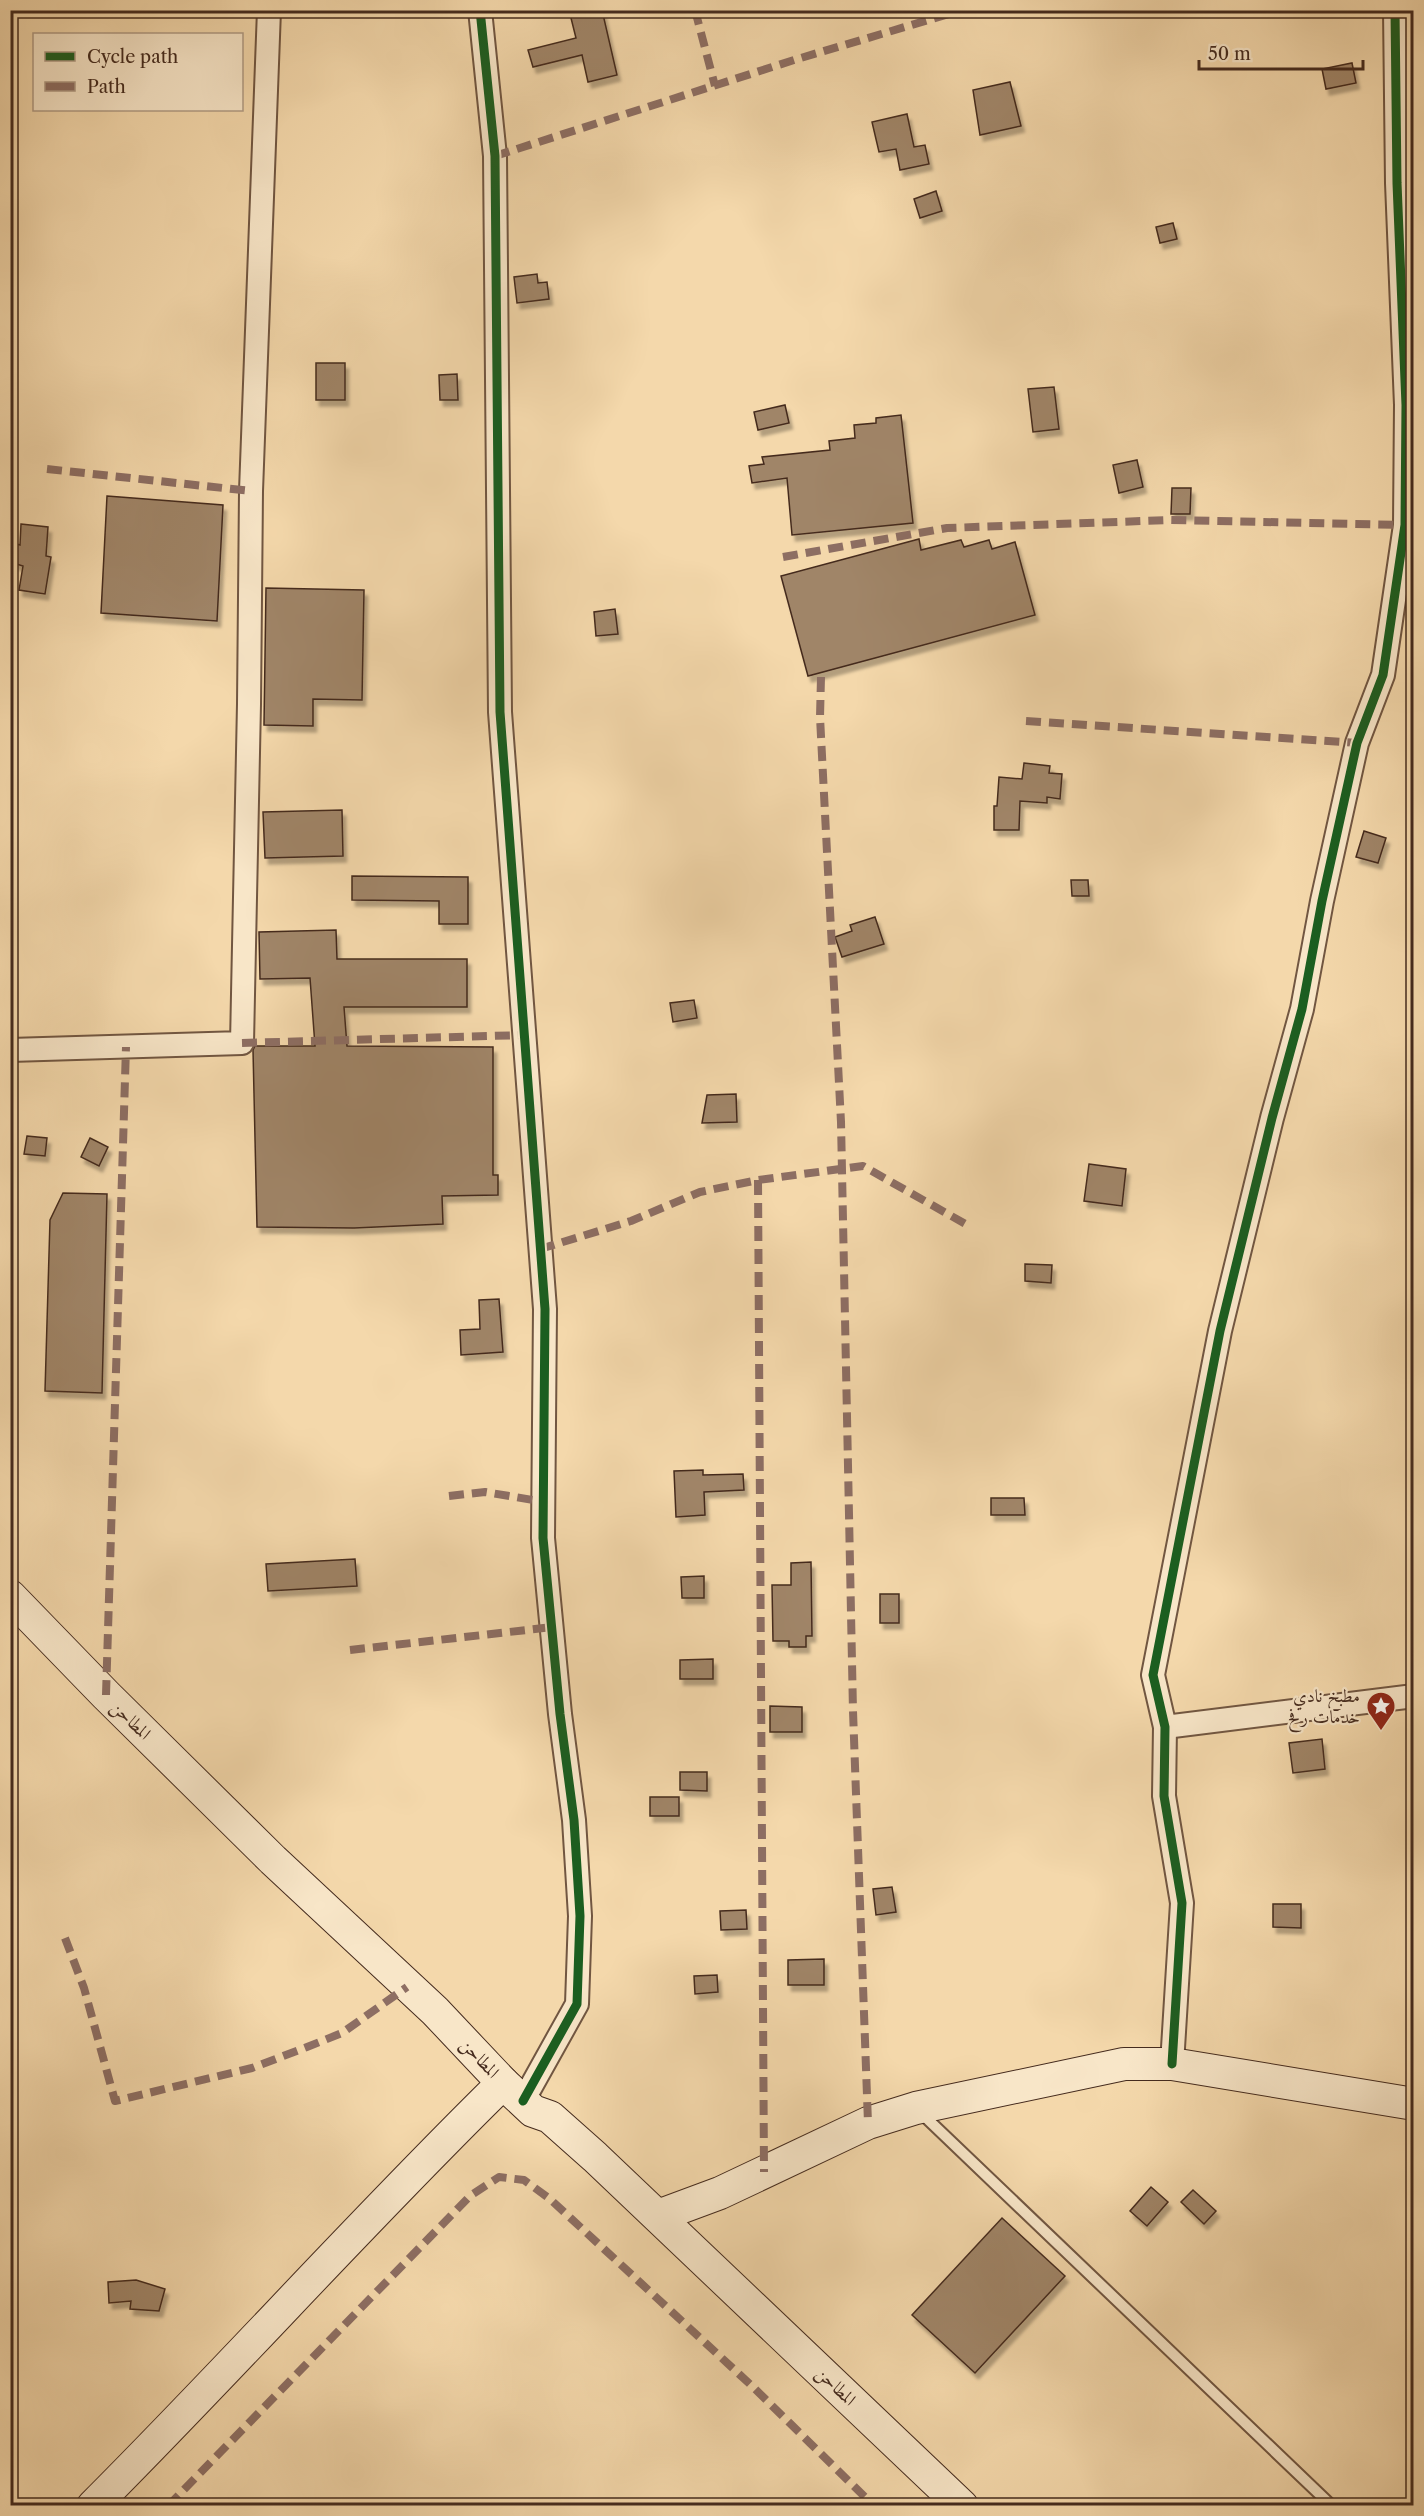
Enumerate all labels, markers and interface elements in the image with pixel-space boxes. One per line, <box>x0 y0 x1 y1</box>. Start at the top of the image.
legend <box>33 33 243 111</box>
scale bar <box>1199 33 1362 71</box>
text: 50 m <box>1208 43 1251 65</box>
text: Cycle path <box>87 46 178 68</box>
text: Path <box>87 76 126 98</box>
place label: مطبخ نادي خدمات رفح <box>1288 1685 1360 1733</box>
place icon: مطبخ نادي خدمات رفح <box>1365 1690 1397 1732</box>
street label: المطاحن <box>106 1696 156 1745</box>
street label: المطاحن <box>455 2033 504 2084</box>
street label: المطاحن <box>811 2362 861 2411</box>

